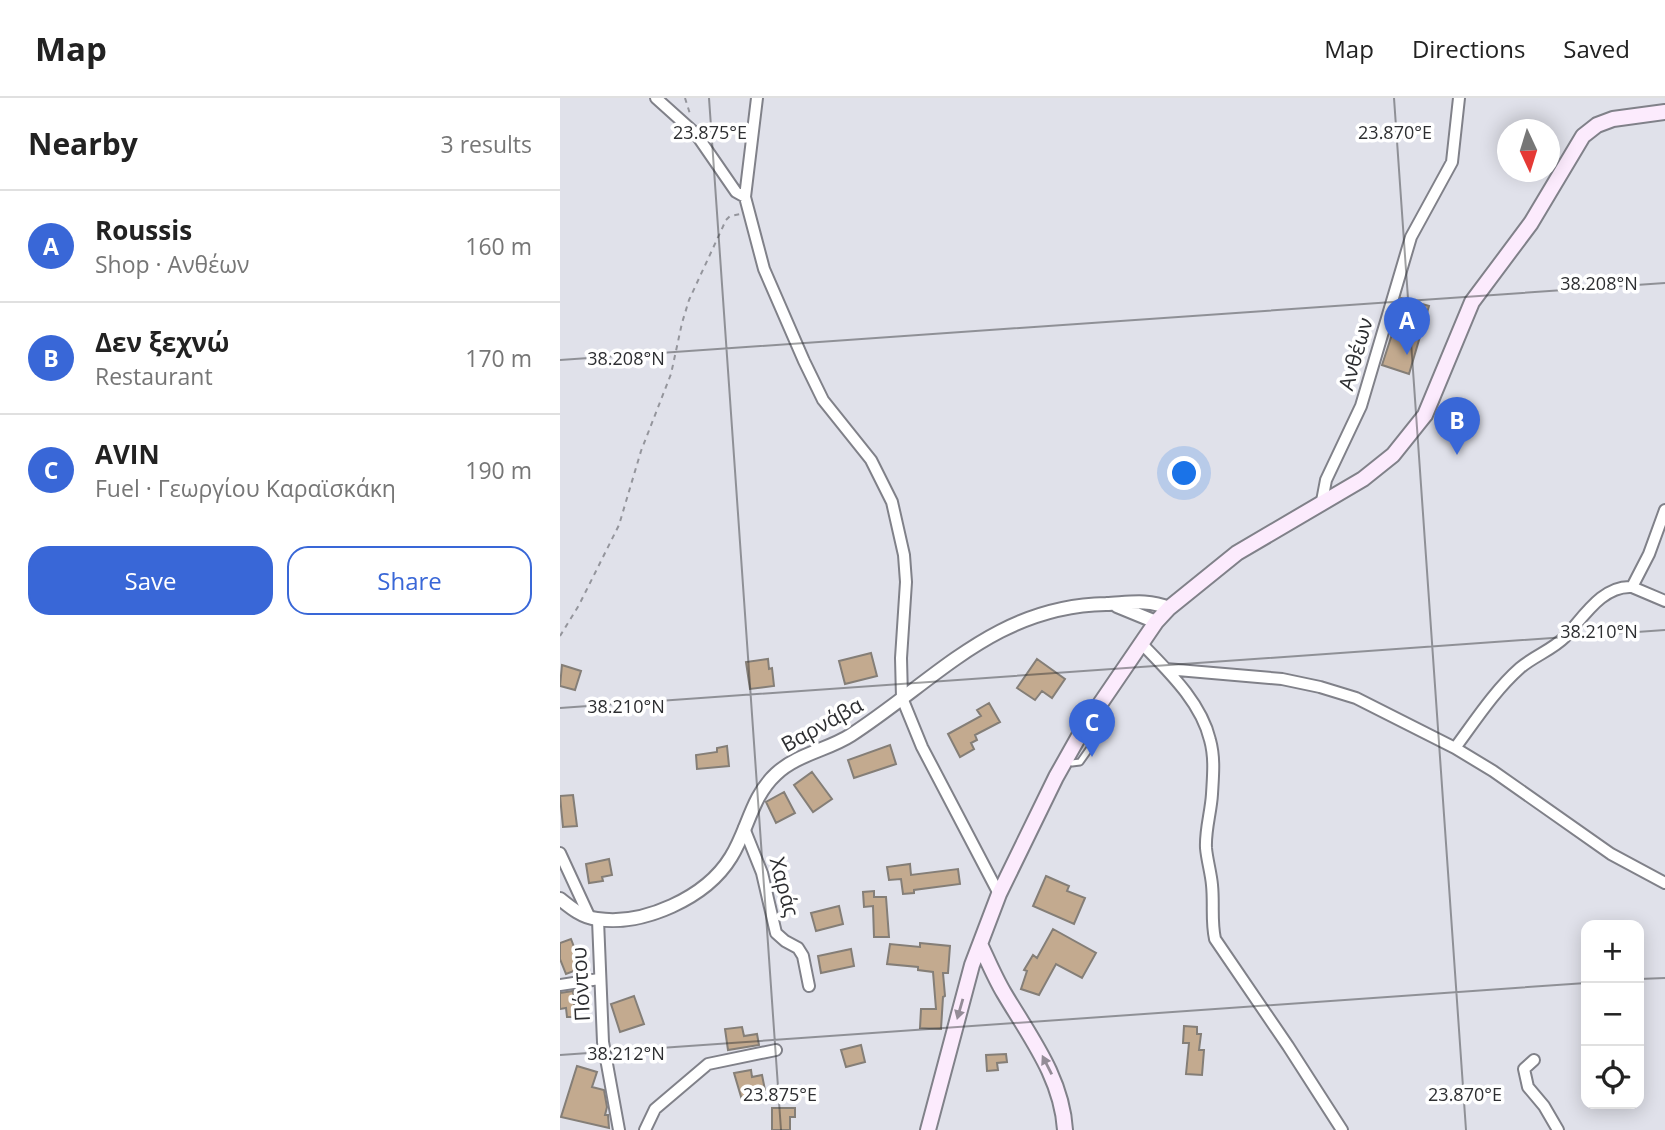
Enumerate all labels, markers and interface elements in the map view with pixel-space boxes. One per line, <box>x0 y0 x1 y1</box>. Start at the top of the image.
text: Map <box>35 26 107 71</box>
text: Map <box>1324 32 1374 65</box>
text: Directions <box>1412 32 1525 65</box>
text: Saved <box>1563 32 1630 65</box>
north arrow <box>1497 119 1560 182</box>
text: 23.875°E <box>673 120 747 144</box>
text: 23.870°E <box>1358 120 1432 144</box>
text: Nearby <box>28 123 138 164</box>
text: 3 results <box>441 128 532 160</box>
text: Roussis <box>95 212 192 248</box>
text: A <box>43 230 59 262</box>
text: 160 m <box>465 230 532 262</box>
text: Shop · Ανθέων <box>95 248 249 280</box>
text: 38.208°N <box>1560 271 1638 295</box>
pin: A <box>1384 297 1430 355</box>
street label: Ανθέων <box>1331 314 1379 393</box>
text: Δεν ξεχνώ <box>95 324 229 360</box>
text: B <box>43 342 59 374</box>
text: 170 m <box>465 342 532 374</box>
text: 38.208°N <box>587 346 665 370</box>
text: Restaurant <box>95 360 213 392</box>
pin: B <box>1434 397 1480 455</box>
text: AVIN <box>95 436 160 472</box>
text: C <box>44 454 58 486</box>
text: 190 m <box>465 454 532 486</box>
your location <box>1167 456 1201 490</box>
text: Fuel · Γεωργίου Καραϊσκάκη <box>95 472 396 504</box>
button: Save <box>28 546 273 615</box>
button: Share <box>287 546 532 615</box>
text: 38.210°N <box>1560 619 1638 643</box>
street label: Βαρνάβα <box>776 690 867 758</box>
text: 38.210°N <box>587 694 665 718</box>
pin: C <box>1069 699 1115 757</box>
street label: Χαράς <box>764 854 806 920</box>
map controls <box>1581 920 1644 1109</box>
button: + <box>1581 920 1644 983</box>
street label: Πόντου <box>564 946 596 1022</box>
button: − <box>1581 983 1644 1046</box>
one-way arrow <box>954 999 964 1020</box>
text: 38.212°N <box>587 1041 665 1065</box>
button: locate <box>1581 1046 1644 1109</box>
one-way arrow <box>1041 1055 1052 1075</box>
text: 23.875°E <box>743 1082 817 1106</box>
text: 23.870°E <box>1428 1082 1502 1106</box>

